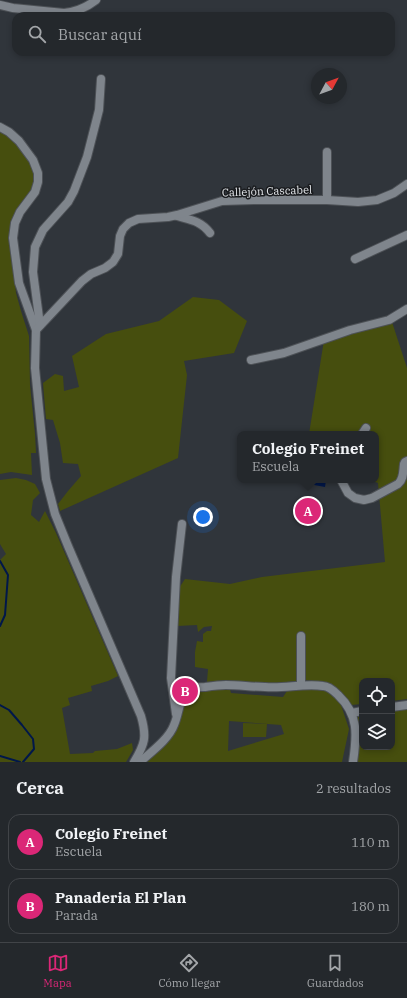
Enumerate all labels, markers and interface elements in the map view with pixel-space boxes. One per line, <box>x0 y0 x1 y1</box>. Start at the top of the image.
search box <box>12 12 395 56</box>
icon: search <box>26 23 48 45</box>
text: Buscar aquí <box>58 25 142 44</box>
north arrow <box>311 68 347 104</box>
street label: Callejón Cascabel <box>222 182 312 200</box>
popup <box>237 431 379 483</box>
text: Colegio Freinet <box>252 439 364 458</box>
text: Escuela <box>252 458 299 475</box>
pin: A <box>295 496 321 526</box>
your location <box>193 507 213 527</box>
pin: B <box>172 676 198 706</box>
map controls <box>359 678 395 750</box>
button: locate <box>359 678 395 714</box>
button: layers <box>359 714 395 750</box>
text: Cerca <box>16 777 64 799</box>
text: 2 resultados <box>316 780 391 797</box>
text: Colegio Freinet <box>55 824 167 843</box>
text: A <box>25 834 35 851</box>
text: 110 m <box>351 834 390 851</box>
text: Escuela <box>55 843 102 860</box>
text: Panaderia El Plan <box>55 888 186 907</box>
text: B <box>25 898 35 915</box>
text: 180 m <box>351 898 390 915</box>
text: Parada <box>55 907 98 924</box>
tab: Mapa <box>43 952 72 990</box>
tab: Cómo llegar <box>159 952 220 990</box>
tab: Guardados <box>307 952 364 990</box>

